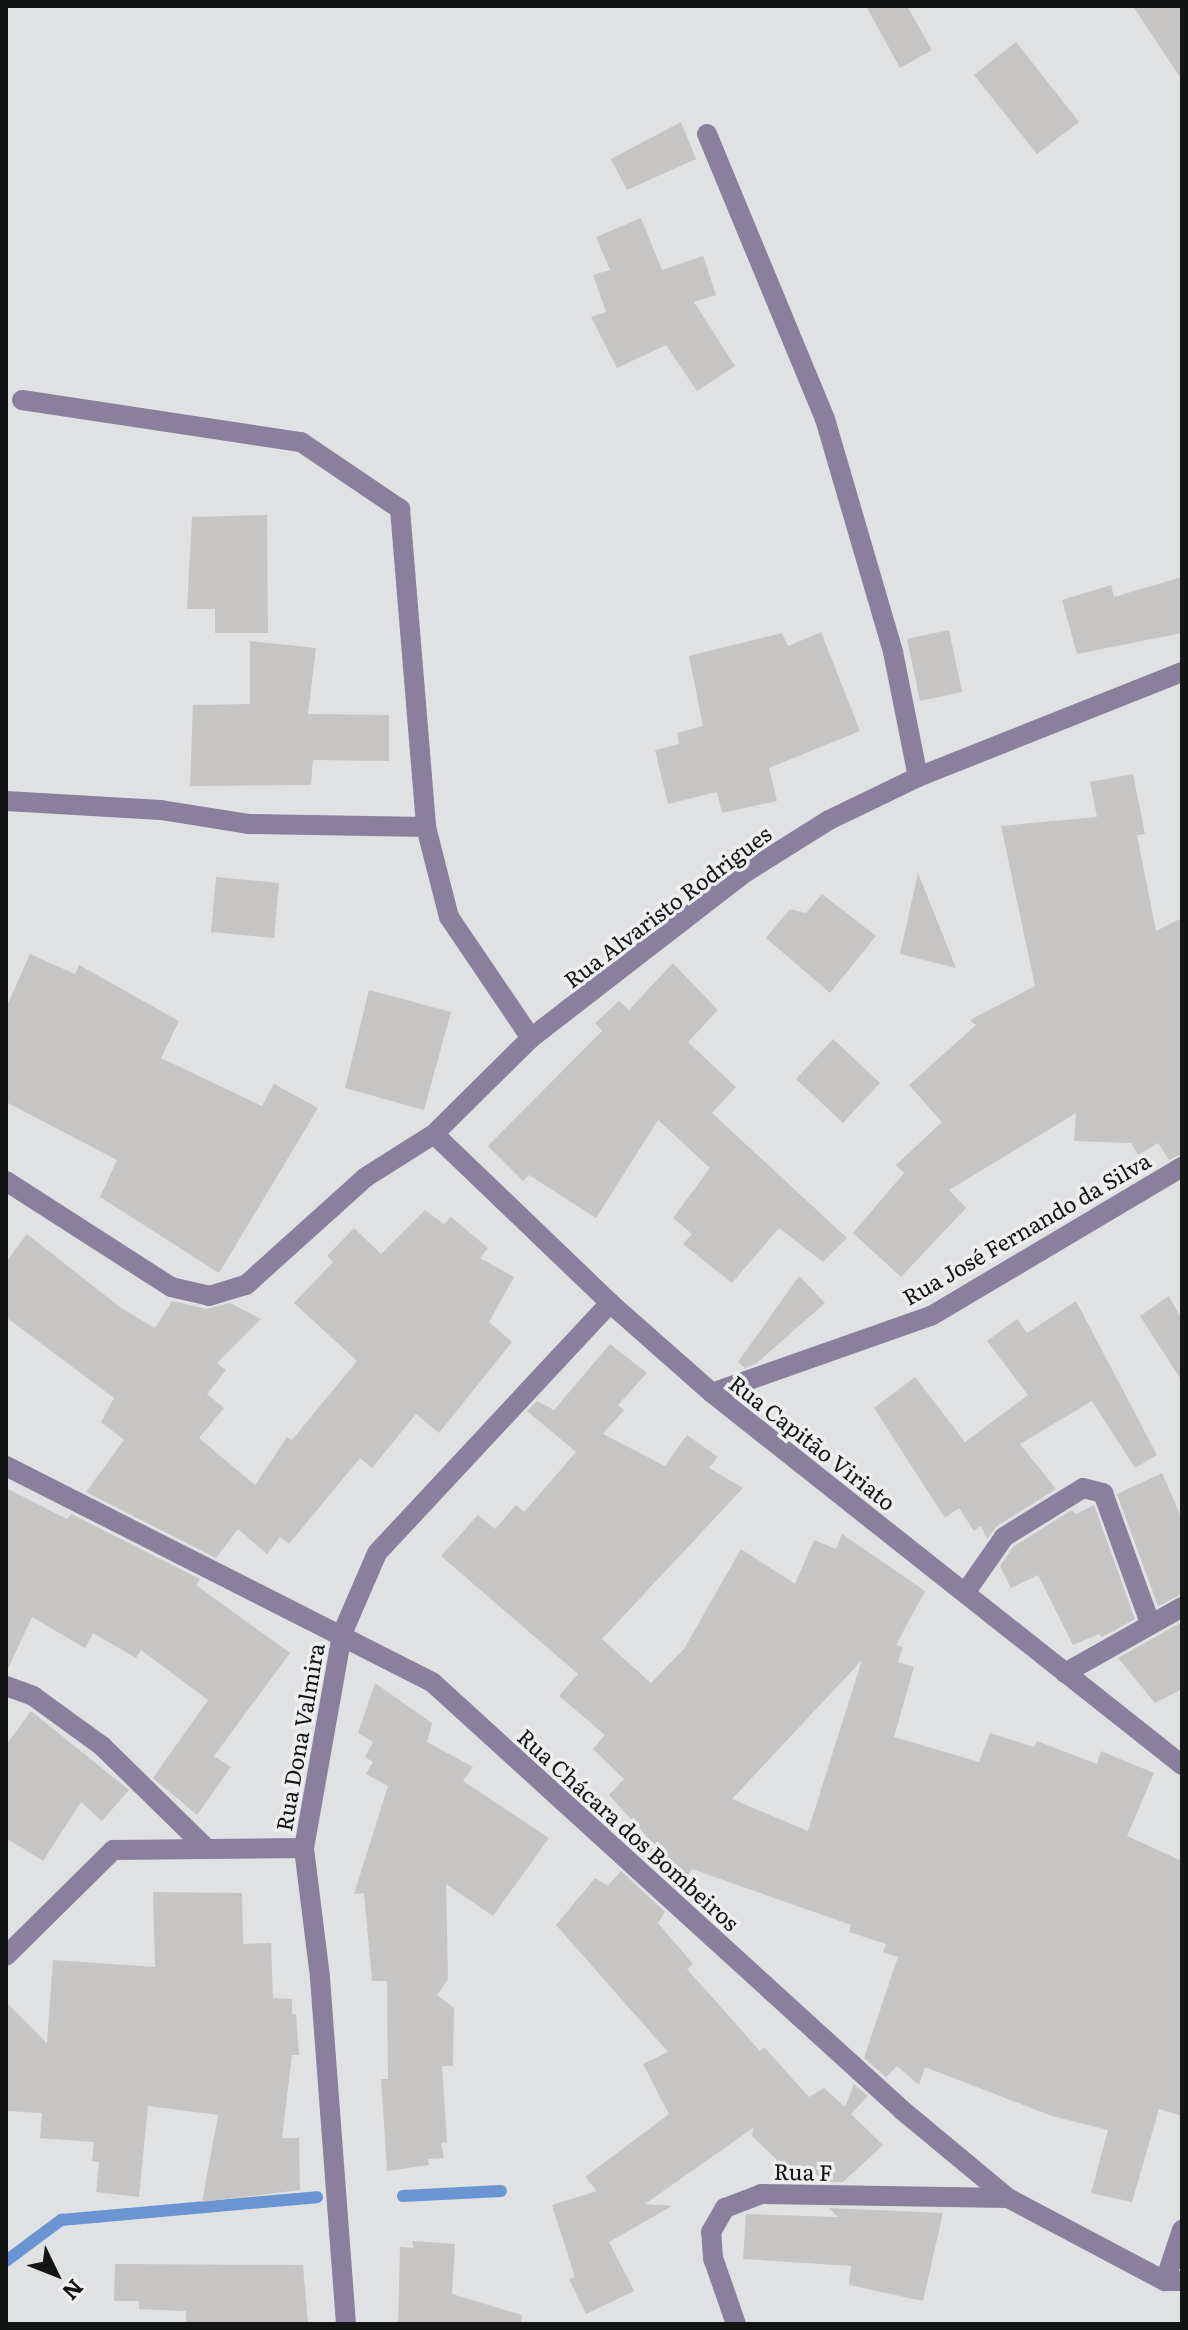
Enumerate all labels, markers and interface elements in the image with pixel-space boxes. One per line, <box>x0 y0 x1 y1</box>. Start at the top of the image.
street label: Rua Alvaristo Rodrigues <box>558 820 776 992</box>
street label: Rua José Fernando da Silva <box>897 1146 1155 1310</box>
street label: Rua Capitão Viriato <box>725 1369 901 1515</box>
street label: Rua Dona Valmira <box>269 1641 329 1833</box>
street label: Rua Chácara dos Bombeiros <box>513 1723 745 1935</box>
street label: Rua F <box>773 2157 833 2185</box>
north arrow <box>16 2234 96 2314</box>
text: N <box>56 2273 92 2309</box>

